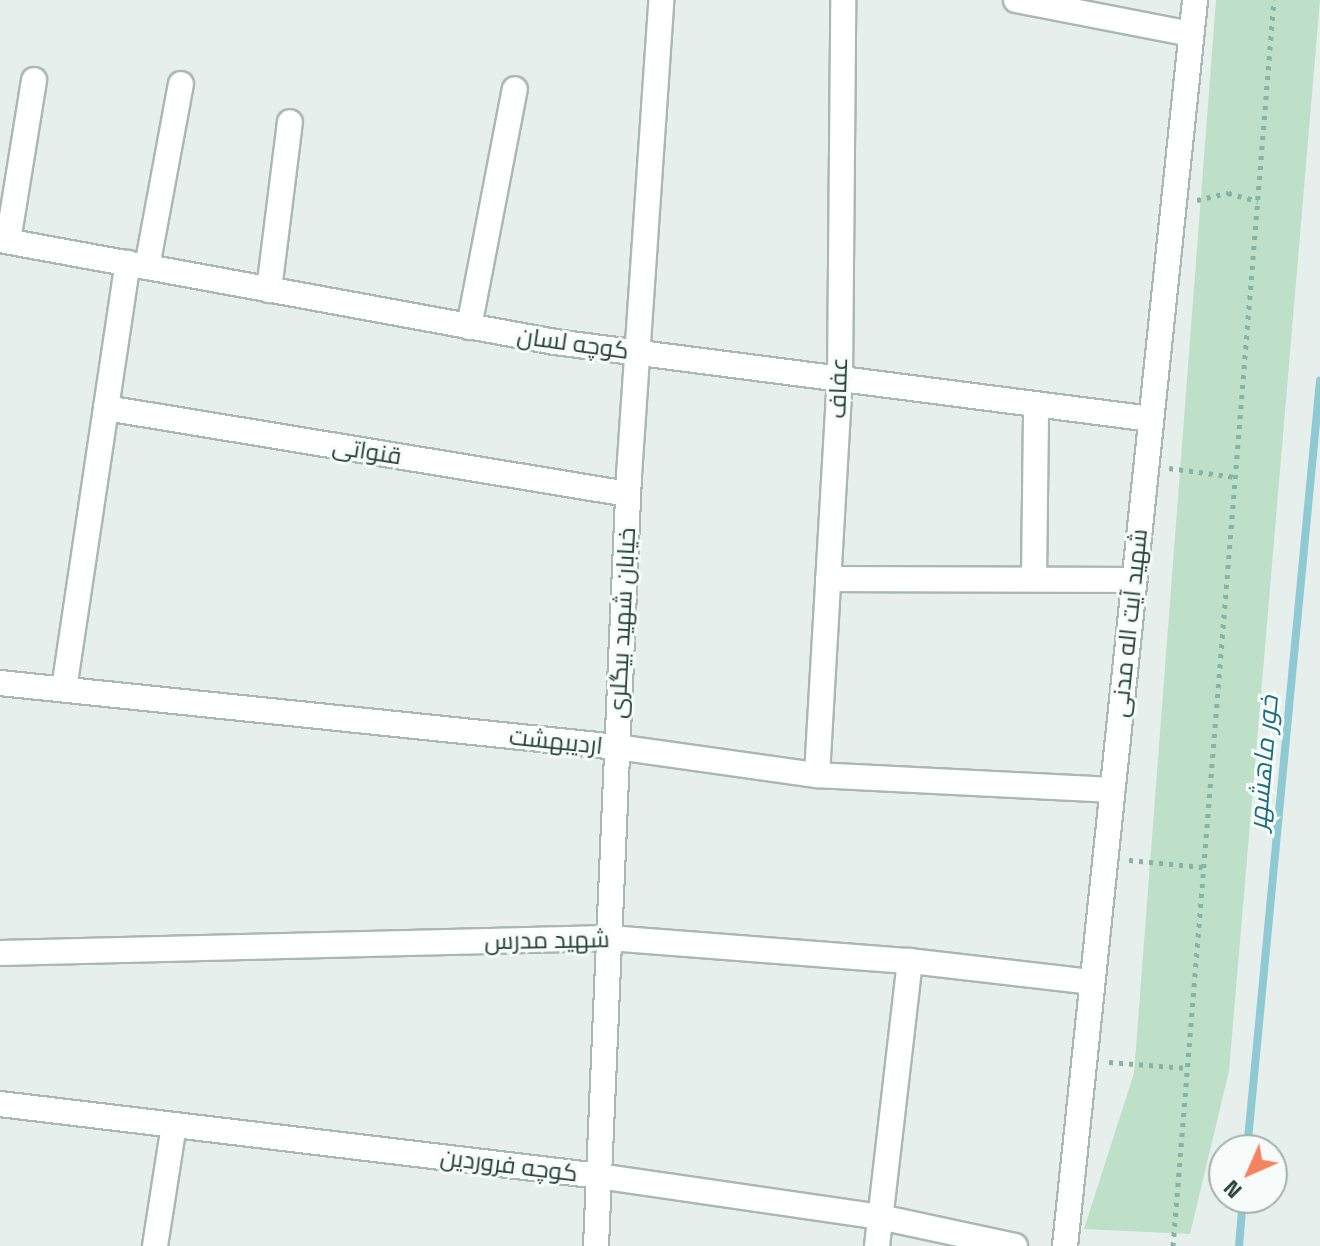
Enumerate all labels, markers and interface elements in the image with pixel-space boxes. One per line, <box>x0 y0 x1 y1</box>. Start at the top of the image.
street label: کوچه لسان <box>515 321 631 365</box>
street label: عفاف <box>823 357 853 419</box>
street label: قنواتی <box>330 431 404 471</box>
street label: خیابان شهید بیگلری <box>603 527 641 719</box>
street label: شهید آیت اله مدنی <box>1105 527 1153 719</box>
water label: خور ماهشهر <box>1243 694 1285 832</box>
street label: اردیبهشت <box>508 722 604 760</box>
street label: شهید مدرس <box>484 925 610 955</box>
north arrow <box>1208 1134 1288 1214</box>
street label: کوچه فروردین <box>439 1142 579 1188</box>
text: N <box>1217 1174 1248 1205</box>

